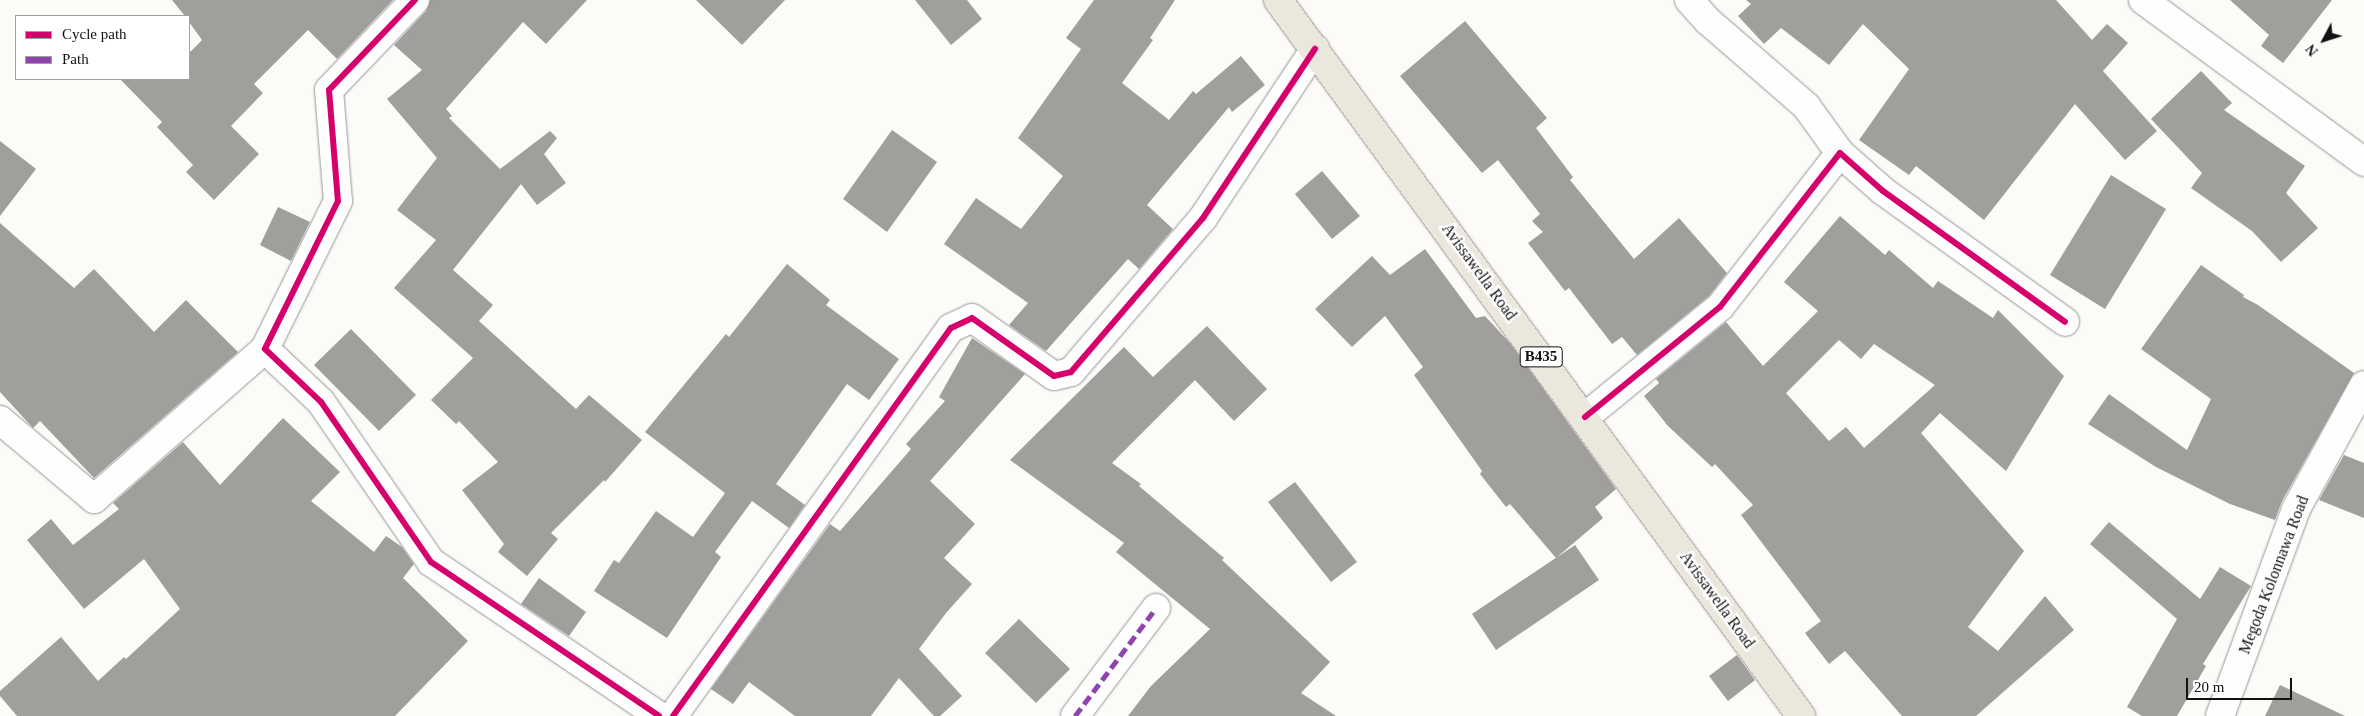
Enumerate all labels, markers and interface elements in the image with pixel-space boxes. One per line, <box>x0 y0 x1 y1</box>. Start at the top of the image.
legend <box>15 15 190 80</box>
north arrow <box>2299 15 2349 65</box>
text: Cycle path <box>62 26 127 42</box>
text: N <box>2303 41 2321 59</box>
text: Path <box>62 51 89 67</box>
street label: Avissawella Road <box>1437 220 1521 324</box>
road number: B435 <box>1518 344 1564 370</box>
street label: Megoda Kolonnawa Road <box>2235 493 2313 657</box>
street label: Avissawella Road <box>1675 548 1759 652</box>
scale bar <box>2189 668 2295 700</box>
text: 20 m <box>2194 679 2224 695</box>

